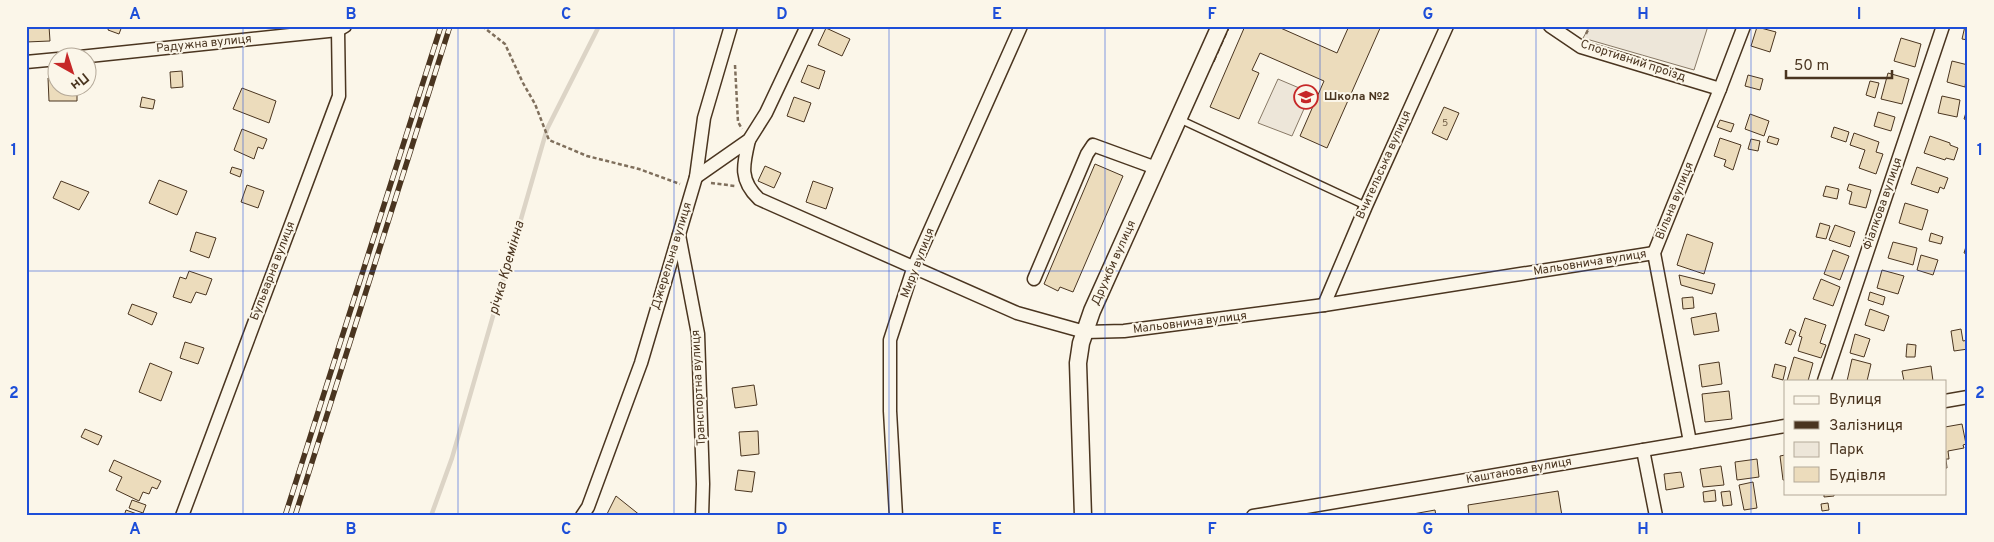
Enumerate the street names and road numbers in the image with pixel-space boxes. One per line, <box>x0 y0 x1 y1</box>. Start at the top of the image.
street label: Радужна вулиця <box>155 31 253 57</box>
street label: Спортивний проїзд <box>1578 36 1688 86</box>
street label: Вчительська вулиця <box>1353 108 1415 222</box>
street label: Фіалкова вулиця <box>1860 156 1906 252</box>
street label: Вільна вулиця <box>1652 160 1698 242</box>
street label: Джерельна вулиця <box>648 200 696 312</box>
street label: Дружби вулиця <box>1088 218 1140 308</box>
street label: Бульварна вулиця <box>247 219 299 323</box>
street label: Миру вулиця <box>897 226 939 300</box>
street label: Мальовнича вулиця <box>1532 246 1648 280</box>
street label: Мальовнича вулиця <box>1132 308 1248 338</box>
street label: Транспортна вулиця <box>688 330 710 446</box>
street label: Каштанова вулиця <box>1465 454 1573 488</box>

